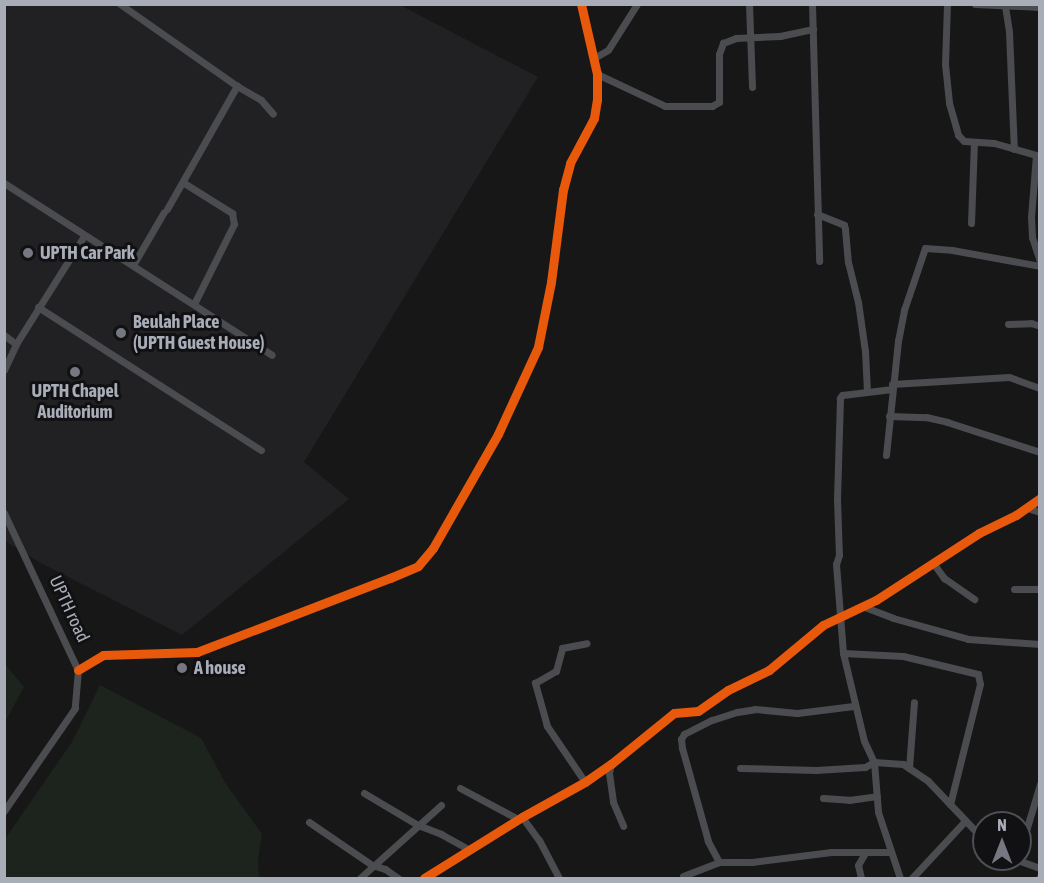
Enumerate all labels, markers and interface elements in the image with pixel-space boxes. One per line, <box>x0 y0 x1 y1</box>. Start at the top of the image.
place label: UPTH Car Park <box>40 242 135 264</box>
marker: UPTH Car Park <box>21 246 35 260</box>
place label: Beulah Place (UPTH Guest House) <box>133 312 264 354</box>
marker: Beulah Place (UPTH Guest House) <box>114 326 128 340</box>
marker: UPTH Chapel Auditorium <box>68 365 82 379</box>
place label: UPTH Chapel Auditorium <box>32 381 118 424</box>
street label: UPTH road <box>44 572 94 646</box>
place label: A house <box>194 657 246 679</box>
marker: A house <box>175 661 189 675</box>
north arrow <box>972 811 1032 871</box>
text: N <box>997 816 1007 834</box>

